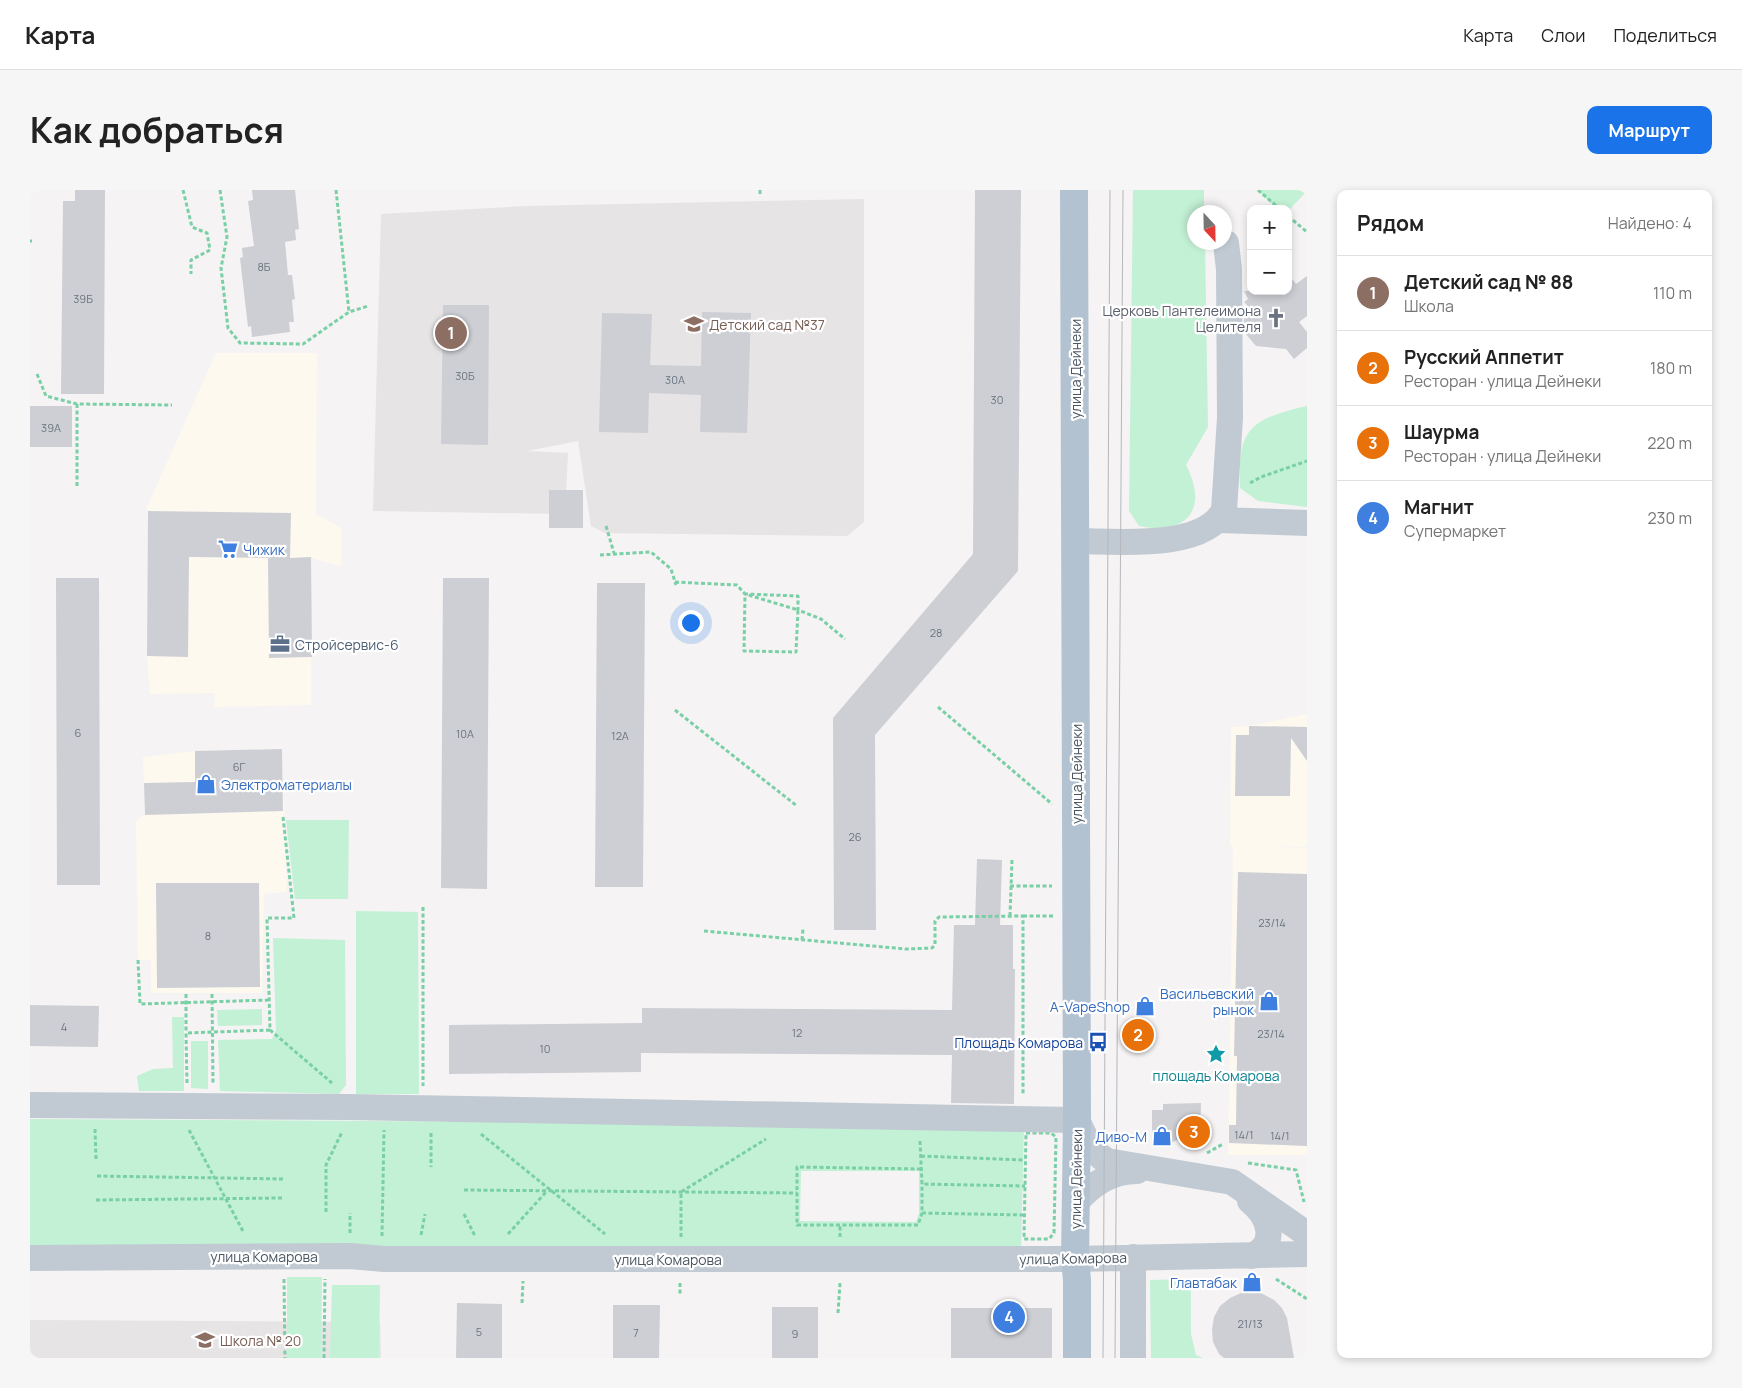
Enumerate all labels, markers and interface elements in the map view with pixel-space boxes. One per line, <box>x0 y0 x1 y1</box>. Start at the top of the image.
text: Карта <box>25 18 95 51</box>
text: Карта <box>1463 23 1513 47</box>
text: Слои <box>1541 23 1585 47</box>
text: Поделиться <box>1613 23 1717 47</box>
text: Как добраться <box>30 106 284 154</box>
button: Маршрут <box>1587 106 1712 154</box>
north arrow <box>1187 205 1232 250</box>
map controls <box>1247 205 1292 295</box>
button: + <box>1247 205 1292 250</box>
text: Рядом <box>1357 209 1424 237</box>
text: Найдено: 4 <box>1608 212 1692 234</box>
button: − <box>1247 250 1292 295</box>
house number: 8Б <box>257 259 271 274</box>
text: Детский сад № 88 <box>1404 269 1574 295</box>
text: 1 <box>1369 282 1377 304</box>
text: 110 m <box>1653 282 1692 304</box>
house number: 39Б <box>73 291 93 306</box>
text: Школа <box>1404 295 1454 317</box>
place label: Церковь Пантелеимона Целителя <box>1102 301 1261 336</box>
church icon: Церковь Пантелеимона Целителя <box>1265 307 1287 329</box>
school or university icon: Детский сад №37 <box>683 313 705 335</box>
pin: 1 <box>435 314 467 352</box>
place label: Детский сад №37 <box>709 315 825 334</box>
street label: улица Дейнеки <box>1066 319 1085 419</box>
text: Русский Аппетит <box>1404 344 1564 370</box>
text: 2 <box>1368 357 1378 379</box>
text: 180 m <box>1650 357 1692 379</box>
house number: 30Б <box>455 368 475 383</box>
text: Ресторан · улица Дейнеки <box>1404 370 1601 392</box>
house number: 30А <box>665 372 685 387</box>
house number: 30 <box>991 392 1003 407</box>
text: Шаурма <box>1404 419 1479 445</box>
house number: 39А <box>41 420 61 435</box>
text: 3 <box>1368 432 1378 454</box>
text: 220 m <box>1647 432 1692 454</box>
text: Ресторан · улица Дейнеки <box>1404 445 1601 467</box>
text: Магнит <box>1404 494 1474 520</box>
text: 4 <box>1368 507 1378 529</box>
text: 230 m <box>1648 507 1692 529</box>
text: Супермаркет <box>1404 520 1506 542</box>
supermarket icon: Чижик <box>217 538 239 560</box>
place label: Чижик <box>243 540 286 559</box>
your location <box>678 610 704 636</box>
house number: 28 <box>930 625 942 640</box>
office icon: Стройсервис-6 <box>269 633 291 655</box>
place label: Стройсервис-6 <box>295 635 399 654</box>
street label: улица Дейнеки <box>1067 724 1086 824</box>
house number: 6 <box>75 725 82 740</box>
house number: 10А <box>456 726 474 741</box>
house number: 12А <box>611 728 629 743</box>
house number: 6Г <box>233 759 245 774</box>
shop icon: Электроматериалы <box>195 773 217 795</box>
place label: Электроматериалы <box>221 775 352 794</box>
house number: 26 <box>848 829 862 844</box>
house number: 23/14 <box>1258 915 1286 930</box>
house number: 8 <box>205 928 211 943</box>
place label: Васильевский рынок <box>1160 984 1255 1019</box>
shop icon: Васильевский рынок <box>1258 990 1280 1012</box>
shop icon: A-VapeShop <box>1134 995 1156 1017</box>
place label: A-VapeShop <box>1050 997 1130 1016</box>
pin: 2 <box>1122 1016 1154 1054</box>
house number: 4 <box>61 1019 67 1034</box>
house number: 12 <box>792 1025 802 1040</box>
house number: 23/14 <box>1257 1026 1285 1041</box>
bus stop icon: Площадь Комарова <box>1087 1031 1109 1053</box>
place label: Площадь Комарова <box>954 1033 1083 1052</box>
house number: 10 <box>539 1041 551 1056</box>
place icon: площадь Комарова <box>1205 1043 1227 1065</box>
place label: площадь Комарова <box>1153 1066 1279 1085</box>
pin: 3 <box>1178 1113 1210 1151</box>
shop icon: Диво-М <box>1151 1125 1173 1147</box>
place label: Диво-М <box>1095 1127 1147 1146</box>
house number: 14/1 <box>1234 1127 1254 1142</box>
house number: 14/1 <box>1270 1128 1290 1143</box>
street label: улица Дейнеки <box>1066 1129 1086 1229</box>
street label: улица Комарова <box>210 1247 318 1266</box>
street label: улица Комарова <box>1019 1248 1127 1268</box>
street label: улица Комарова <box>614 1250 722 1269</box>
shop icon: Главтабак <box>1241 1271 1263 1293</box>
place label: Главтабак <box>1170 1273 1238 1292</box>
pin: 4 <box>993 1298 1025 1336</box>
house number: 21/13 <box>1237 1316 1263 1331</box>
house number: 5 <box>476 1324 482 1339</box>
house number: 7 <box>633 1325 639 1340</box>
house number: 9 <box>792 1326 799 1341</box>
school or university icon: Школа № 20 <box>194 1329 216 1351</box>
place label: Школа № 20 <box>220 1331 301 1350</box>

